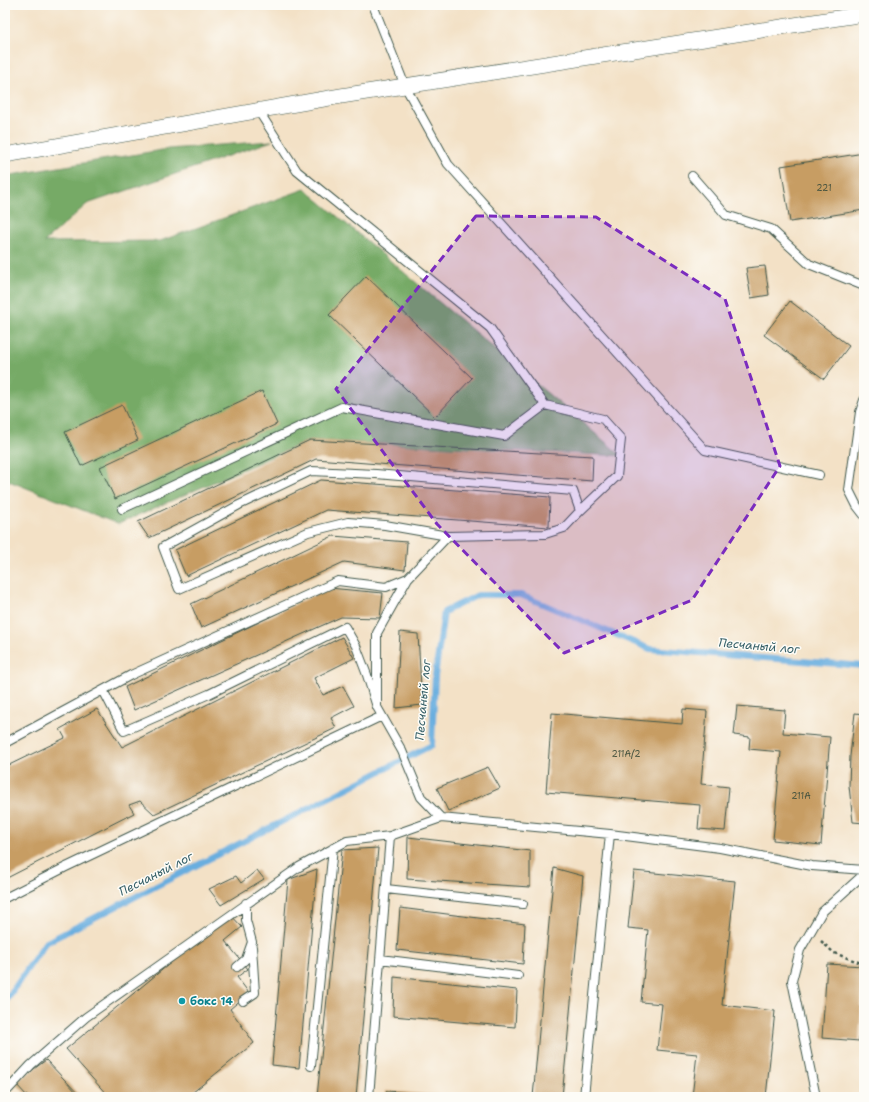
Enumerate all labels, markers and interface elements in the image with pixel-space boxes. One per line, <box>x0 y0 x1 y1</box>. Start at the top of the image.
house number: 221 <box>816 182 832 194</box>
water label: Песчаный лог <box>718 634 801 658</box>
water label: Песчаный лог <box>411 658 435 741</box>
house number: 211А/2 <box>612 748 640 760</box>
house number: 211А <box>791 790 811 802</box>
water label: Песчаный лог <box>116 848 196 900</box>
place label: бокс 14 <box>190 994 233 1009</box>
marker: бокс 14 <box>177 996 187 1006</box>

